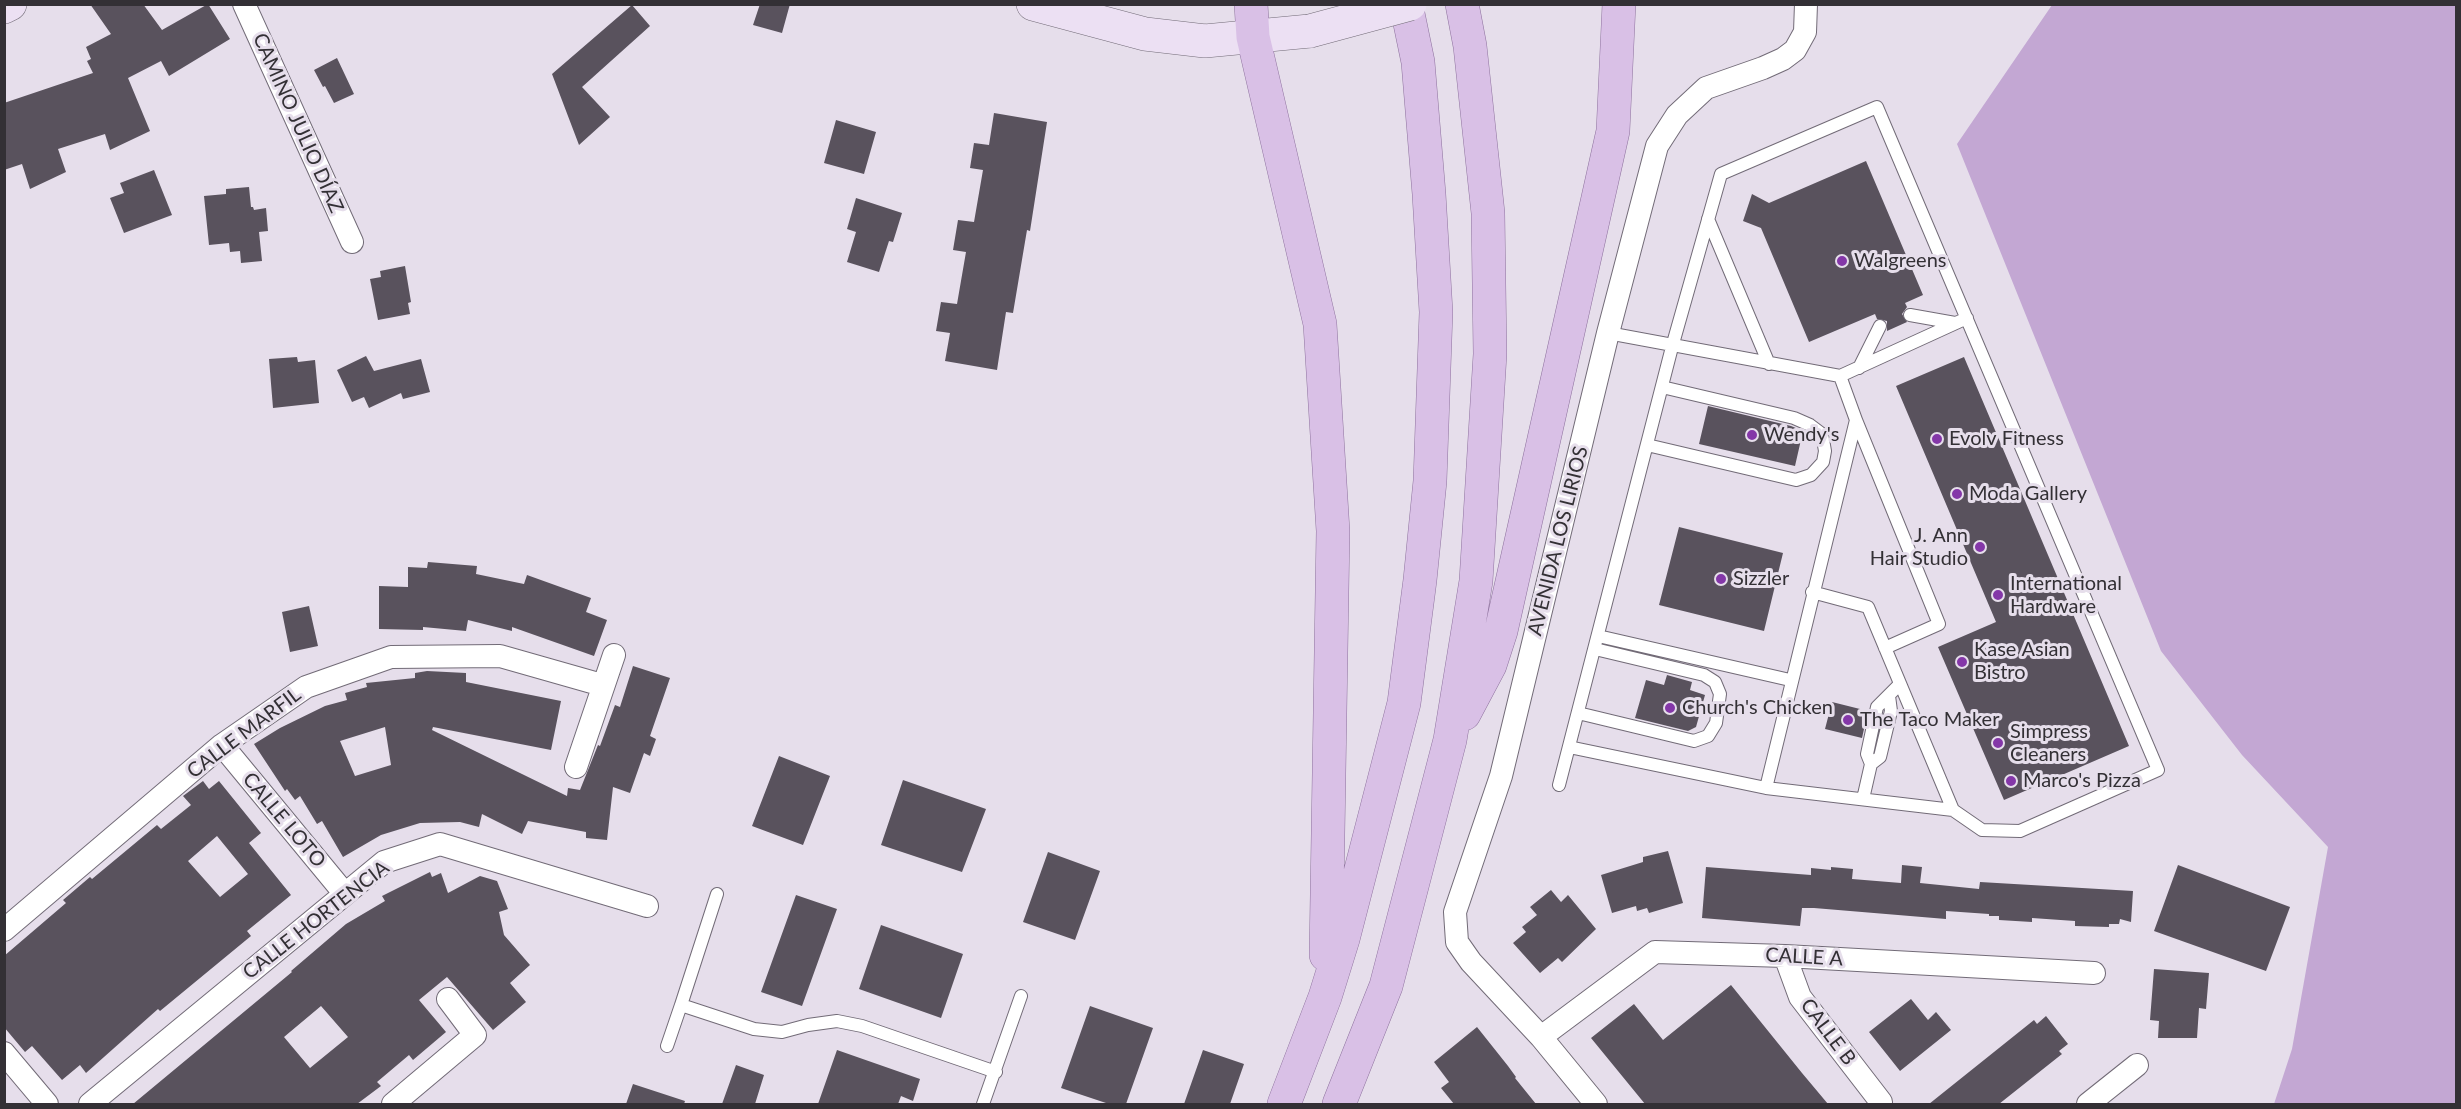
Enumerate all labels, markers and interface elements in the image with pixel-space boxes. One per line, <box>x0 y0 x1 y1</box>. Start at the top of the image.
street label: CAMINO JULIO DÍAZ <box>248 29 348 217</box>
place label: Walgreens <box>1854 249 1946 273</box>
marker: Walgreens <box>1835 254 1849 268</box>
place label: Wendy's <box>1764 423 1839 447</box>
place label: Evolv Fitness <box>1949 427 2064 451</box>
marker: Wendy's <box>1745 428 1759 442</box>
marker: Evolv Fitness <box>1930 432 1944 446</box>
street label: AVENIDA LOS LIRIOS <box>1523 444 1593 638</box>
place label: Moda Gallery <box>1969 482 2087 506</box>
marker: Moda Gallery <box>1950 487 1964 501</box>
place label: J. Ann Hair Studio <box>1870 524 1968 571</box>
marker: J. Ann Hair Studio <box>1973 540 1987 554</box>
place label: Sizzler <box>1733 567 1789 591</box>
marker: Sizzler <box>1714 572 1728 586</box>
place label: International Hardware <box>2010 572 2122 619</box>
marker: International Hardware <box>1991 588 2005 602</box>
place label: Kase Asian Bistro <box>1974 638 2070 685</box>
marker: Kase Asian Bistro <box>1955 655 1969 669</box>
street label: CALLE MARFIL <box>182 683 306 783</box>
place label: Church's Chicken <box>1682 696 1833 720</box>
marker: Church's Chicken <box>1663 701 1677 715</box>
place label: The Taco Maker <box>1860 708 1999 732</box>
marker: The Taco Maker <box>1841 713 1855 727</box>
place label: Simpress Cleaners <box>2010 720 2088 767</box>
marker: Simpress Cleaners <box>1991 736 2005 750</box>
street label: CALLE LOTO <box>237 768 331 872</box>
place label: Marco's Pizza <box>2023 769 2141 793</box>
marker: Marco's Pizza <box>2004 774 2018 788</box>
street label: CALLE HORTENCIA <box>238 856 394 984</box>
street label: CALLE A <box>1765 943 1843 971</box>
street label: CALLE B <box>1795 994 1861 1070</box>

